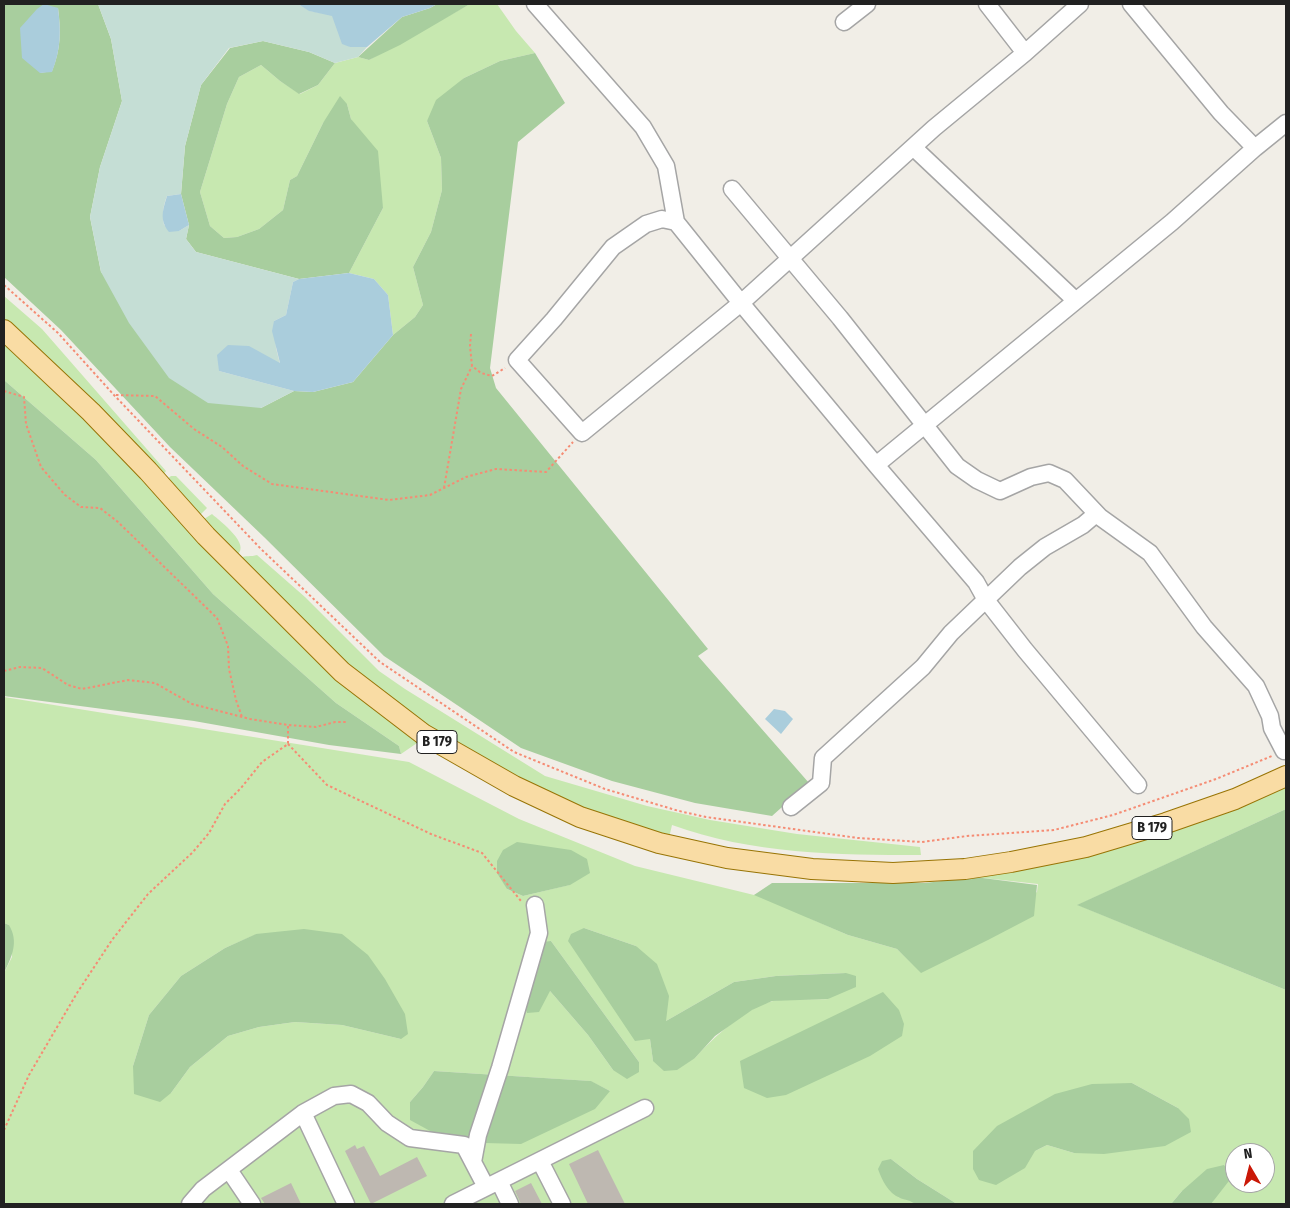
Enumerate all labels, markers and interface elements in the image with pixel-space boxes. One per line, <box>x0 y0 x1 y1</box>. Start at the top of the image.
road number: B 179 <box>417 730 457 754</box>
road number: B 179 <box>1132 816 1172 840</box>
north arrow <box>1225 1143 1275 1193</box>
text: N <box>1243 1145 1253 1163</box>

